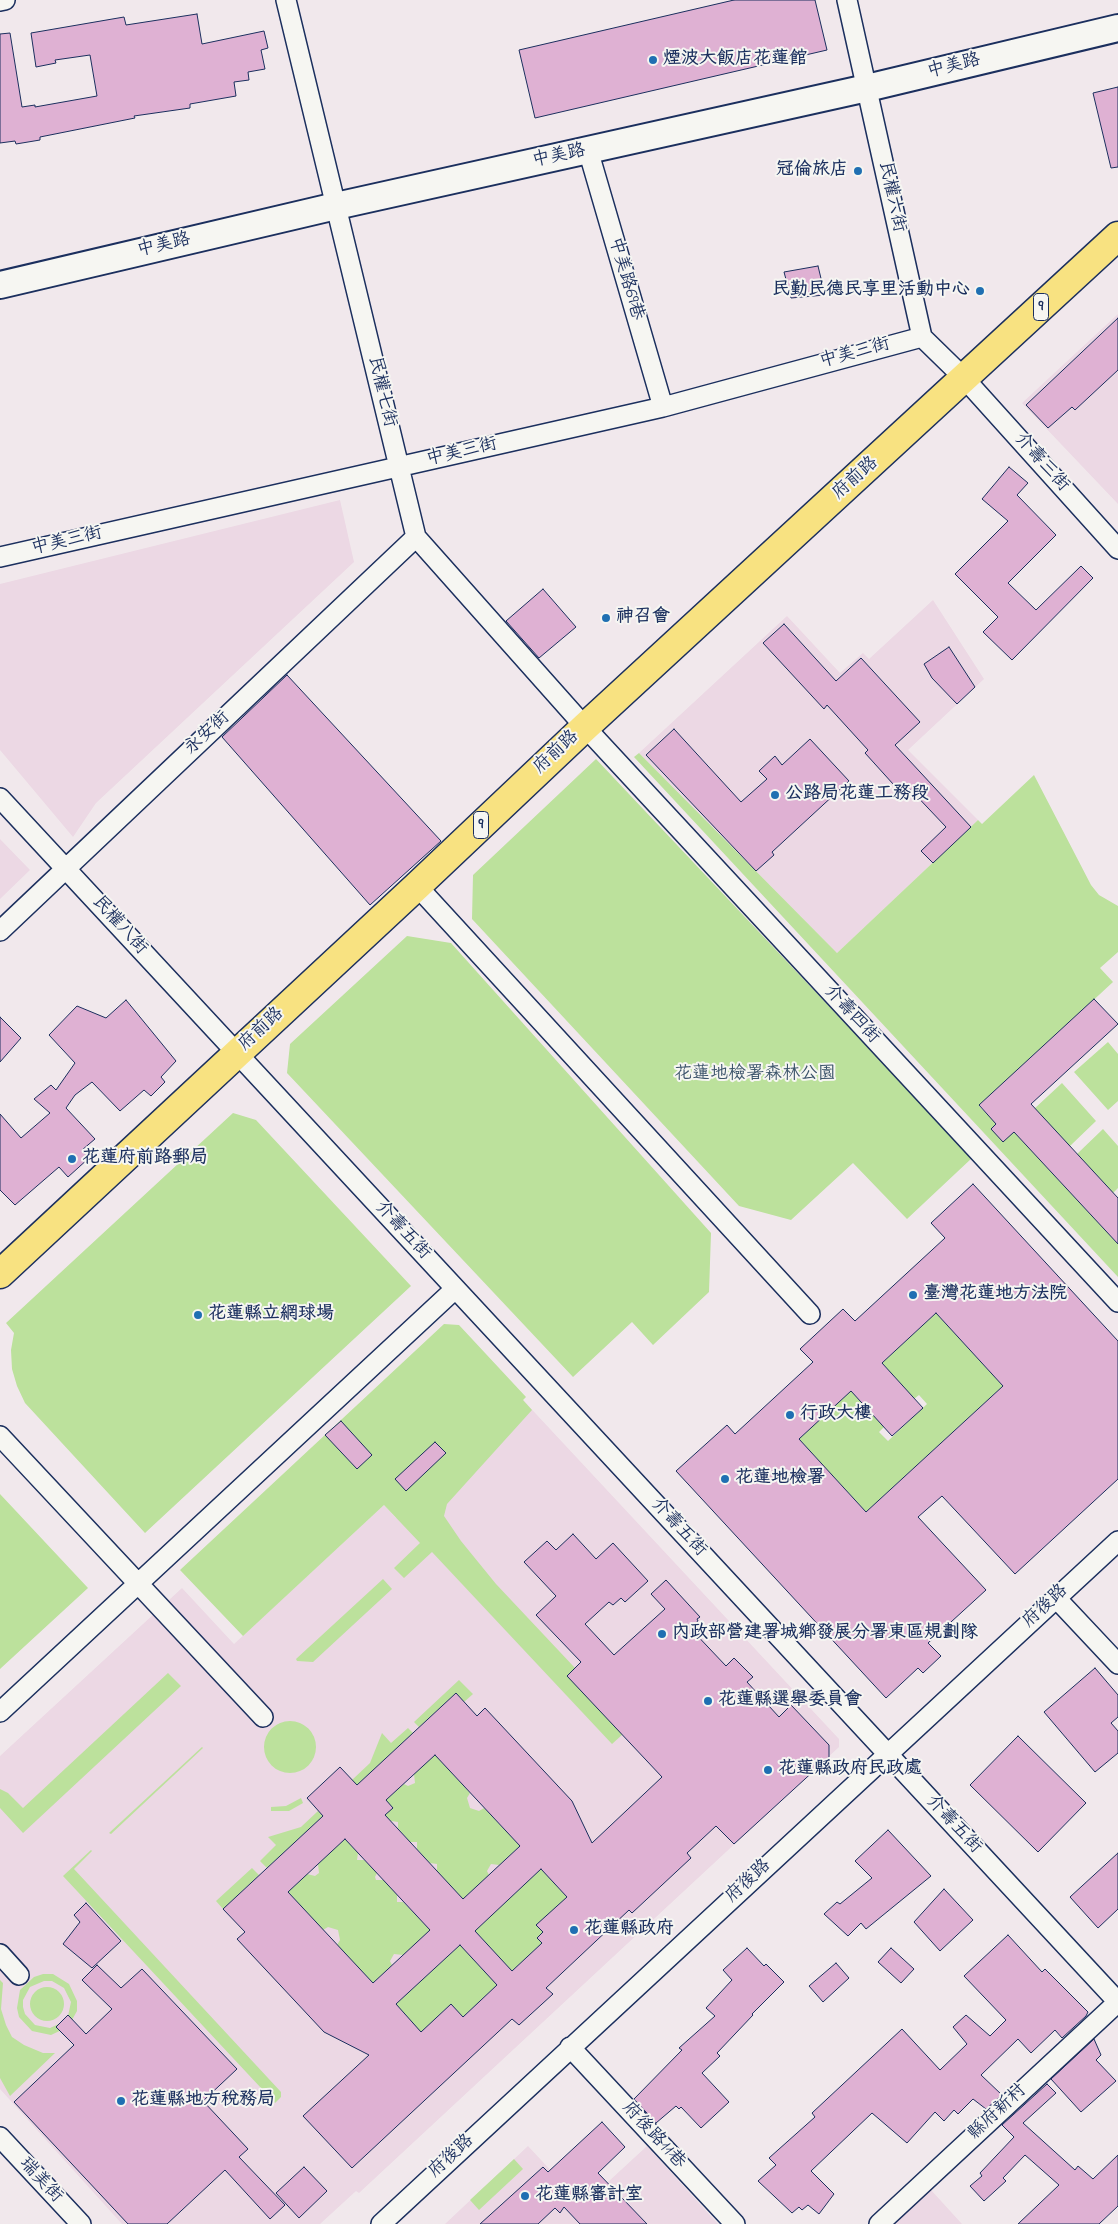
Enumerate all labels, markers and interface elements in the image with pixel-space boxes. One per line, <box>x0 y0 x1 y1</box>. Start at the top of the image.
place label: 煙波大飯店花蓮館 <box>663 49 807 71</box>
street label: 中美路 <box>925 50 983 84</box>
marker: 煙波大飯店花蓮館 <box>647 54 659 66</box>
street label: 中美路 <box>530 141 588 173</box>
place label: 冠倫旅店 <box>776 160 848 182</box>
street label: 民權六街 <box>873 160 909 234</box>
marker: 冠倫旅店 <box>852 165 864 177</box>
street label: 中美路 <box>135 229 193 263</box>
street label: 中美路69巷 <box>603 235 647 323</box>
place label: 民勤民德民享里活動中心 <box>772 280 970 302</box>
marker: 民勤民德民享里活動中心 <box>974 285 986 297</box>
road number: 9 <box>1034 294 1048 320</box>
street label: 中美三街 <box>817 334 893 374</box>
street label: 民權七街 <box>362 354 400 430</box>
street label: 介壽三街 <box>1009 429 1073 497</box>
street label: 中美三街 <box>424 434 500 472</box>
street label: 府前路 <box>829 453 883 505</box>
street label: 中美三街 <box>29 523 105 561</box>
place label: 神召會 <box>616 607 670 629</box>
marker: 神召會 <box>600 612 612 624</box>
street label: 永安街 <box>181 708 235 760</box>
street label: 府前路 <box>530 727 584 779</box>
place label: 公路局花蓮工務段 <box>785 784 929 806</box>
marker: 公路局花蓮工務段 <box>769 789 781 801</box>
road number: 9 <box>474 812 488 838</box>
street label: 民權八街 <box>87 892 151 960</box>
street label: 介壽四街 <box>819 981 883 1049</box>
street label: 府前路 <box>235 1004 289 1056</box>
park label: 花蓮地檢署森林公園 <box>674 1064 836 1086</box>
place label: 花蓮府前路郵局 <box>82 1148 208 1170</box>
marker: 花蓮府前路郵局 <box>66 1153 78 1165</box>
street label: 介壽五街 <box>370 1197 434 1265</box>
place label: 臺灣花蓮地方法院 <box>923 1284 1067 1306</box>
marker: 臺灣花蓮地方法院 <box>907 1289 919 1301</box>
place label: 花蓮縣立網球場 <box>208 1304 334 1326</box>
marker: 花蓮縣立網球場 <box>192 1309 204 1321</box>
place label: 行政大樓 <box>800 1404 872 1426</box>
marker: 行政大樓 <box>784 1409 796 1421</box>
place label: 花蓮地檢署 <box>735 1468 825 1490</box>
marker: 花蓮地檢署 <box>719 1473 731 1485</box>
street label: 介壽五街 <box>646 1494 710 1562</box>
street label: 府後路 <box>1019 1581 1073 1633</box>
place label: 內政部營建署城鄉發展分署東區規劃隊 <box>672 1623 978 1645</box>
marker: 內政部營建署城鄉發展分署東區規劃隊 <box>656 1628 668 1640</box>
place label: 花蓮縣選舉委員會 <box>718 1690 862 1712</box>
marker: 花蓮縣選舉委員會 <box>702 1695 714 1707</box>
place label: 花蓮縣政府民政處 <box>778 1759 922 1781</box>
marker: 花蓮縣政府民政處 <box>762 1764 774 1776</box>
street label: 介壽五街 <box>921 1791 985 1859</box>
street label: 府後路 <box>722 1856 776 1908</box>
place label: 花蓮縣政府 <box>584 1919 674 1941</box>
marker: 花蓮縣政府 <box>568 1924 580 1936</box>
street label: 縣府新村 <box>964 2081 1032 2145</box>
place label: 花蓮縣地方稅務局 <box>131 2090 275 2112</box>
marker: 花蓮縣地方稅務局 <box>115 2095 127 2107</box>
street label: 府後路11巷 <box>617 2098 689 2174</box>
street label: 府後路 <box>425 2131 479 2183</box>
street label: 瑞美街 <box>14 2154 66 2208</box>
place label: 花蓮縣審計室 <box>535 2185 643 2207</box>
marker: 花蓮縣審計室 <box>519 2190 531 2202</box>

